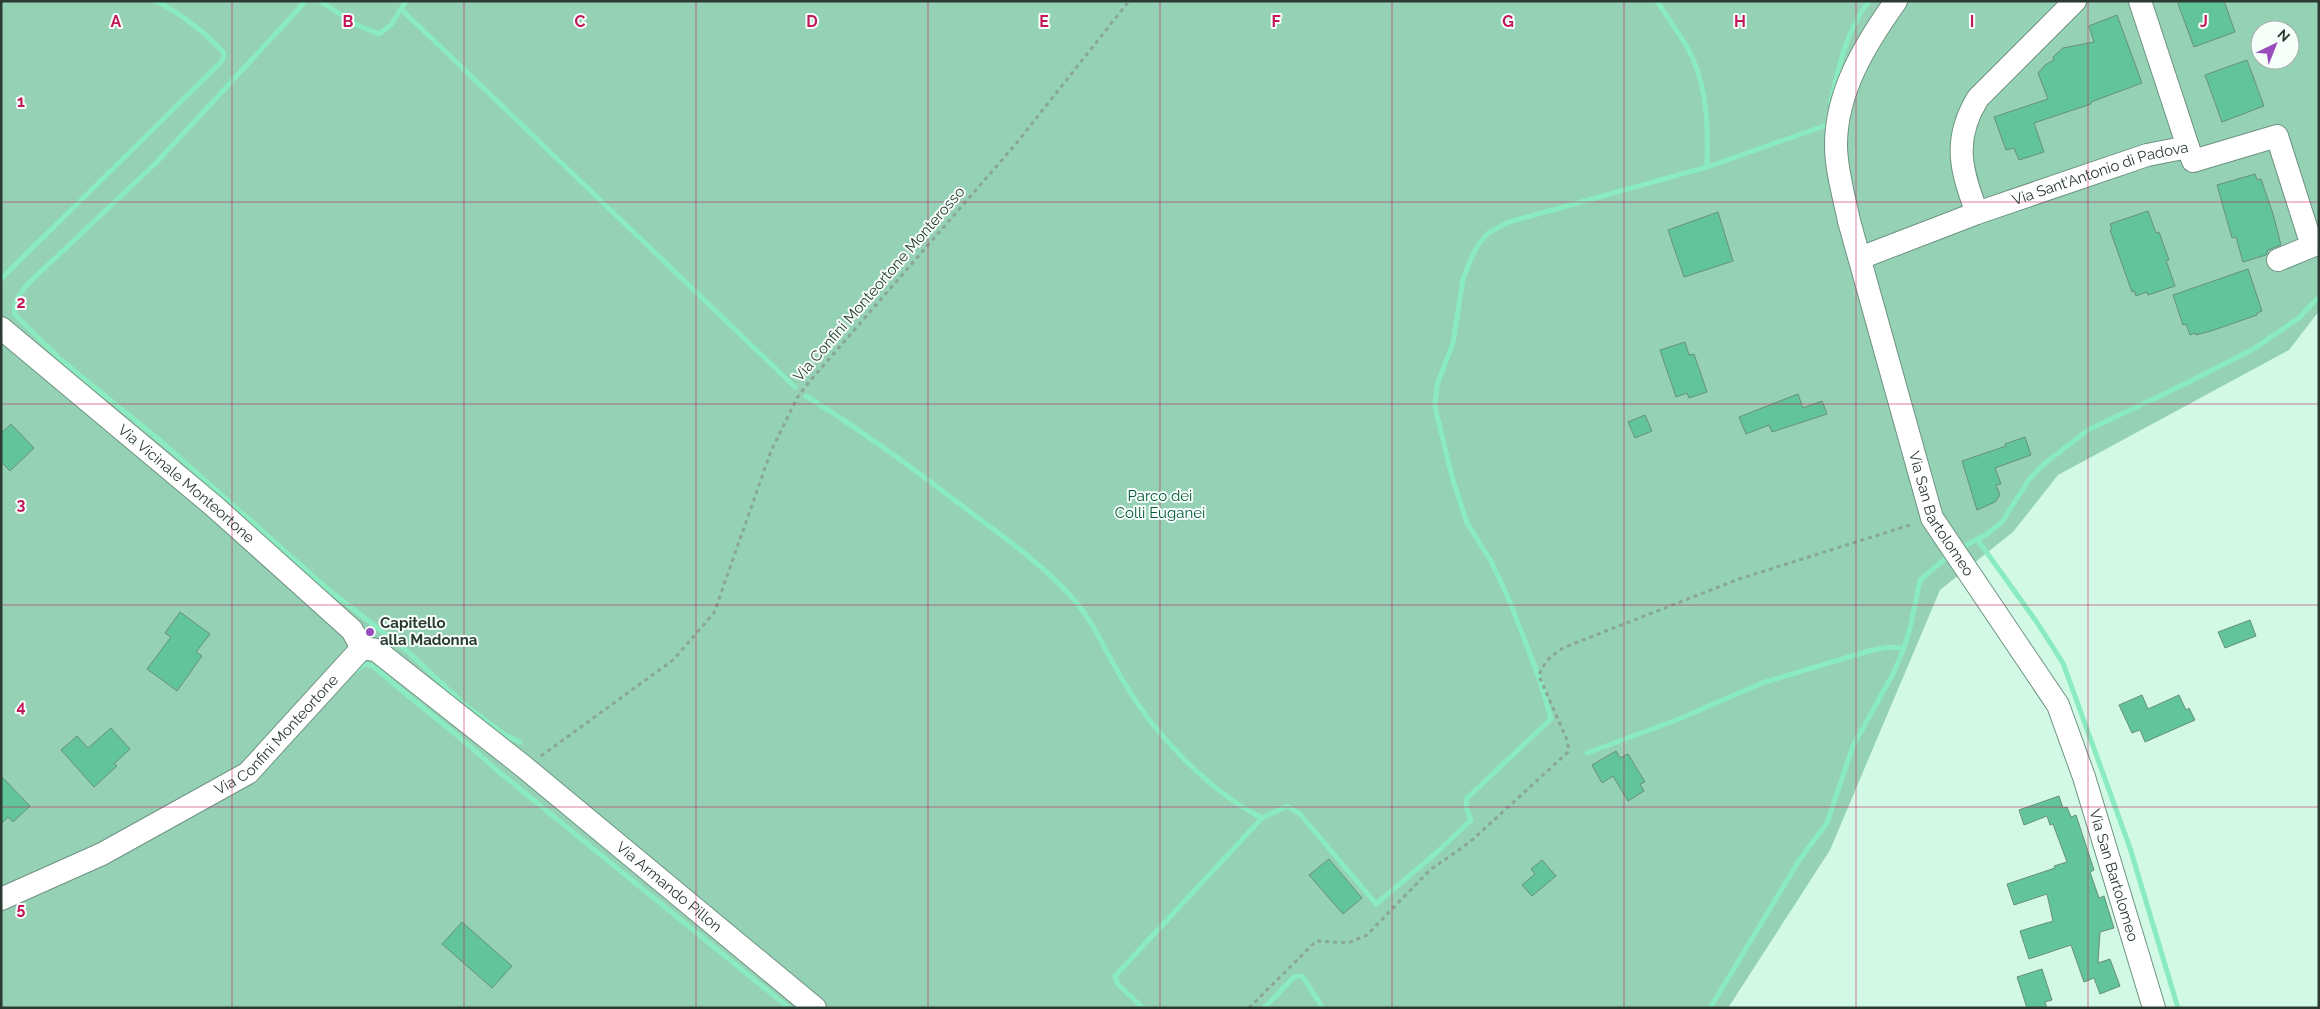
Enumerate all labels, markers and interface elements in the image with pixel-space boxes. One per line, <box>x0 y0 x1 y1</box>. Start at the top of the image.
text: A <box>111 12 122 31</box>
text: B <box>343 12 354 31</box>
text: C <box>575 12 586 31</box>
text: D <box>806 12 818 31</box>
text: E <box>1039 12 1049 31</box>
text: F <box>1271 12 1281 31</box>
text: G <box>1502 12 1514 31</box>
text: H <box>1734 12 1746 31</box>
text: I <box>1970 12 1974 31</box>
text: J <box>2200 12 2208 31</box>
north arrow <box>2250 20 2300 70</box>
text: N <box>2275 26 2293 45</box>
text: 1 <box>17 92 25 111</box>
street label: Via Sant'Antonio di Padova <box>2010 138 2190 209</box>
street label: Via Confini Monteortone Monterosso <box>789 183 969 385</box>
text: 2 <box>16 293 26 312</box>
street label: Via Vicinale Monteortone <box>114 421 258 547</box>
street label: Via San Bartolomeo <box>1905 449 1978 580</box>
park label: Parco dei Colli Euganei <box>1115 487 1205 522</box>
text: 3 <box>17 495 26 514</box>
place label: Capitello alla Madonna <box>380 614 478 649</box>
marker: Capitello alla Madonna <box>364 626 376 638</box>
street label: Via Confini Monteortone <box>211 671 342 799</box>
text: 4 <box>16 697 26 716</box>
street label: Via San Bartolomeo <box>2085 807 2142 944</box>
street label: Via Armando Pillon <box>613 838 725 936</box>
text: 5 <box>17 899 26 918</box>

